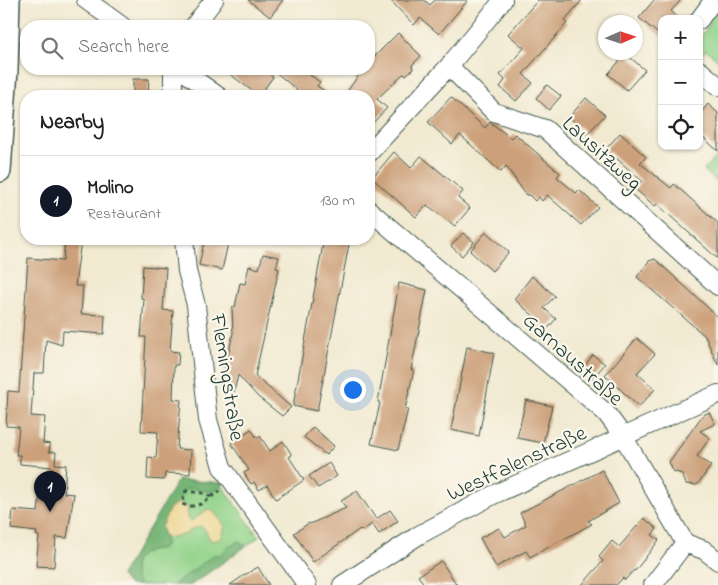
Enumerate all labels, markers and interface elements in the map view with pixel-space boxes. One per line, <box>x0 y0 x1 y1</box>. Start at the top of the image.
north arrow <box>598 15 643 60</box>
map controls <box>658 15 703 150</box>
button: + <box>658 15 703 60</box>
search box <box>20 20 375 75</box>
icon: search <box>38 34 66 62</box>
text: Search here <box>78 34 169 61</box>
button: − <box>658 60 703 105</box>
button: locate <box>658 105 703 150</box>
text: Nearby <box>40 108 104 138</box>
street label: Lausitzweg <box>553 109 648 200</box>
text: Molino <box>87 175 134 202</box>
text: 1 <box>53 189 59 213</box>
text: 130 m <box>320 189 355 213</box>
text: Restaurant <box>87 202 161 226</box>
street label: Garnaustraße <box>514 306 630 415</box>
street label: Flemingstraße <box>199 311 252 444</box>
your location <box>340 377 366 403</box>
street label: Westfalenstraße <box>442 418 592 511</box>
pin: 1 <box>34 471 66 512</box>

